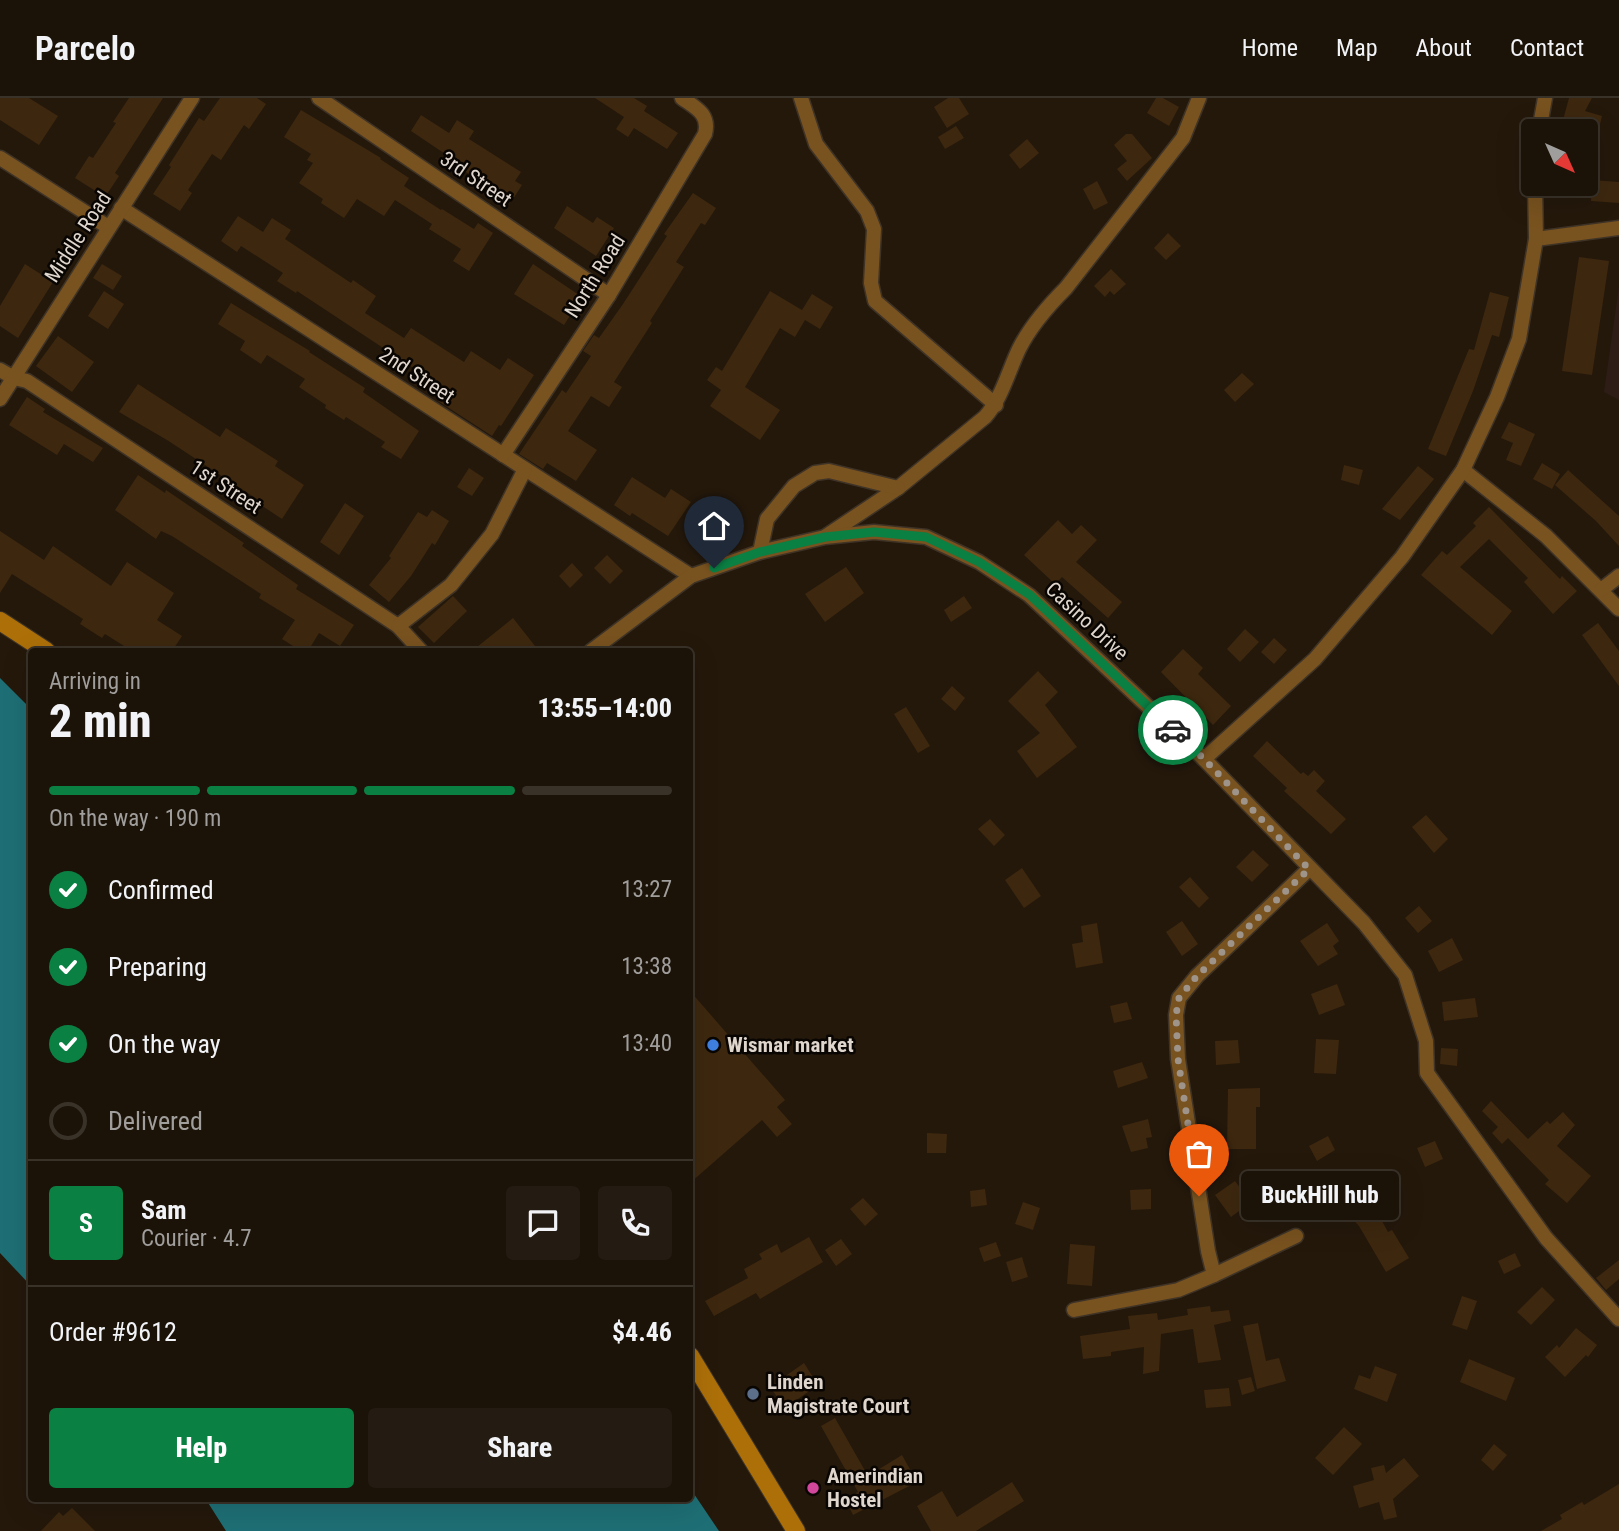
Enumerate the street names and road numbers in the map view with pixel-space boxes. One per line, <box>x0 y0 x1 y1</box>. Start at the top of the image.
street label: 3rd Street <box>436 146 516 212</box>
street label: Middle Road <box>40 187 116 287</box>
street label: North Road <box>560 230 630 322</box>
street label: 2nd Street <box>375 342 459 408</box>
street label: 1st Street <box>186 455 266 519</box>
street label: Casino Drive <box>1041 577 1133 665</box>

